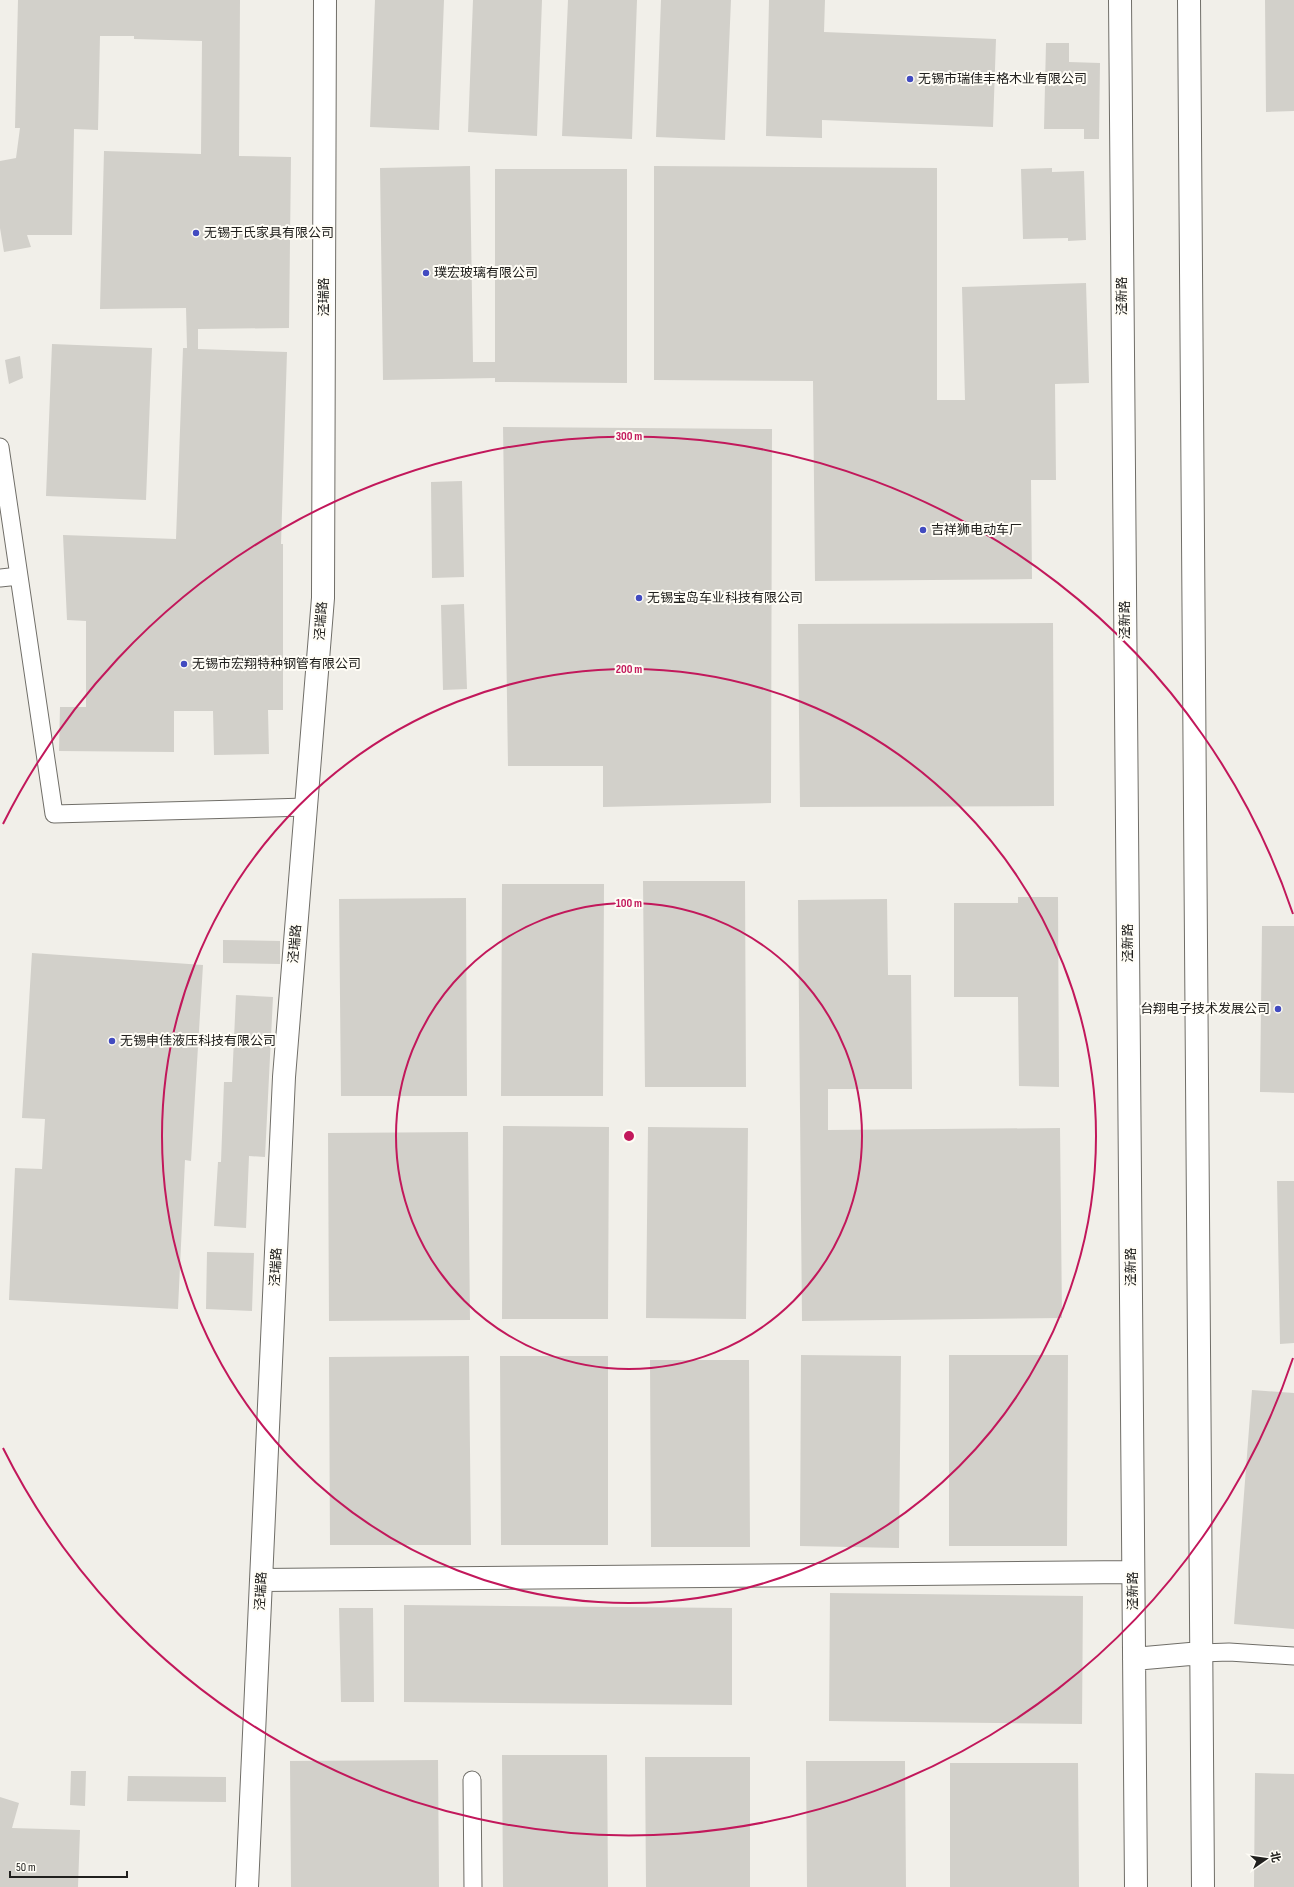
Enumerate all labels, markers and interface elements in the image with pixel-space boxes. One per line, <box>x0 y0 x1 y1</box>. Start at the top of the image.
place label: 无锡市瑞佳丰格木业有限公司 <box>918 71 1087 87</box>
marker: 无锡市瑞佳丰格木业有限公司 <box>905 74 915 84</box>
place label: 无锡于氏家具有限公司 <box>204 225 334 241</box>
marker: 无锡于氏家具有限公司 <box>191 228 201 238</box>
place label: 璞宏玻璃有限公司 <box>434 265 538 281</box>
marker: 璞宏玻璃有限公司 <box>421 268 431 278</box>
street label: 泾新路 <box>1114 276 1130 316</box>
street label: 泾瑞路 <box>316 277 332 317</box>
text: 300 m <box>616 429 642 444</box>
place label: 吉祥狮电动车厂 <box>931 522 1022 538</box>
marker: 吉祥狮电动车厂 <box>918 525 928 535</box>
place label: 无锡宝岛车业科技有限公司 <box>647 590 803 606</box>
marker: 无锡宝岛车业科技有限公司 <box>634 593 644 603</box>
street label: 泾新路 <box>1117 600 1133 640</box>
street label: 泾瑞路 <box>312 601 330 641</box>
place label: 无锡市宏翔特种钢管有限公司 <box>192 656 361 672</box>
marker: 无锡市宏翔特种钢管有限公司 <box>179 659 189 669</box>
text: 200 m <box>616 662 642 677</box>
text: 100 m <box>616 896 642 911</box>
street label: 泾新路 <box>1120 923 1136 963</box>
street label: 泾瑞路 <box>285 924 305 964</box>
place label: 台翔电子技术发展公司 <box>1140 1001 1270 1017</box>
marker: 台翔电子技术发展公司 <box>1273 1004 1283 1014</box>
place label: 无锡申佳液压科技有限公司 <box>120 1033 276 1049</box>
marker: 无锡申佳液压科技有限公司 <box>107 1036 117 1046</box>
centre of rings <box>622 1129 636 1143</box>
street label: 泾瑞路 <box>267 1247 285 1287</box>
street label: 泾新路 <box>1123 1247 1139 1287</box>
street label: 泾瑞路 <box>252 1571 270 1611</box>
street label: 泾新路 <box>1125 1571 1141 1611</box>
north arrow <box>1246 1839 1286 1879</box>
text: 北 <box>1268 1850 1283 1864</box>
scale bar <box>10 1853 127 1879</box>
text: 50 m <box>16 1860 36 1875</box>

